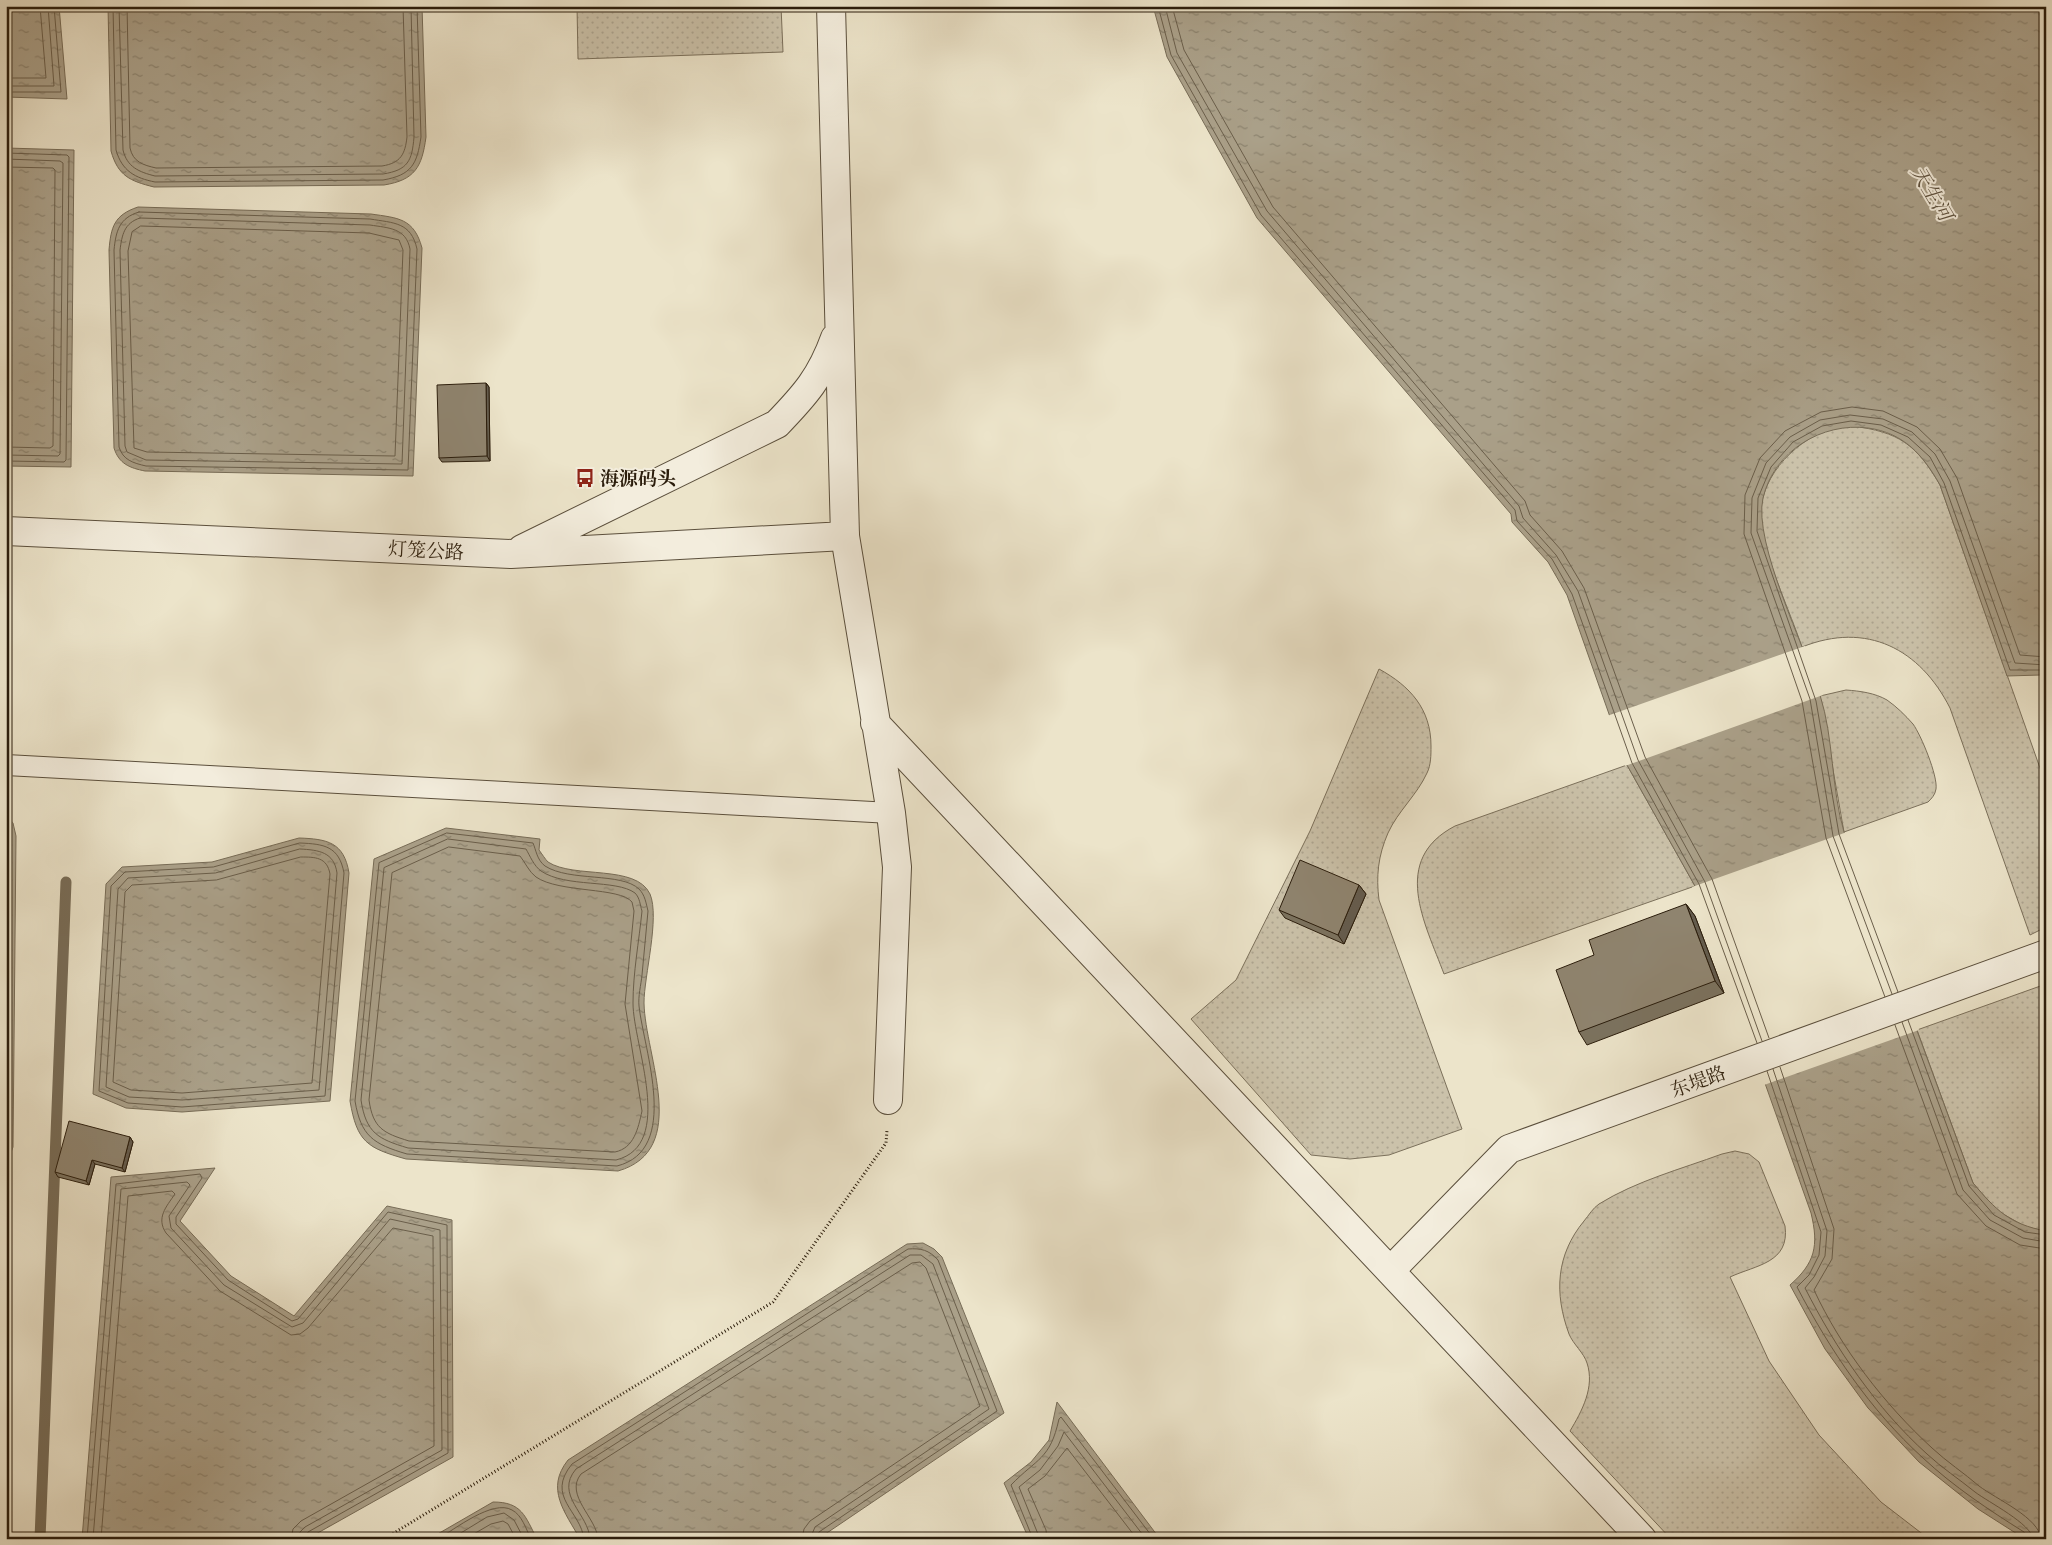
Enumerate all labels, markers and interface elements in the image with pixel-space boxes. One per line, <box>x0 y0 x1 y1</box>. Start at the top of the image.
water label: 天生河 <box>1906 162 1958 227</box>
bus stop icon: 海源码头 <box>574 467 596 489</box>
place label: 海源码头 <box>600 468 676 490</box>
street label: 灯笼公路 <box>387 538 464 564</box>
street label: 东堤路 <box>1668 1062 1729 1102</box>

